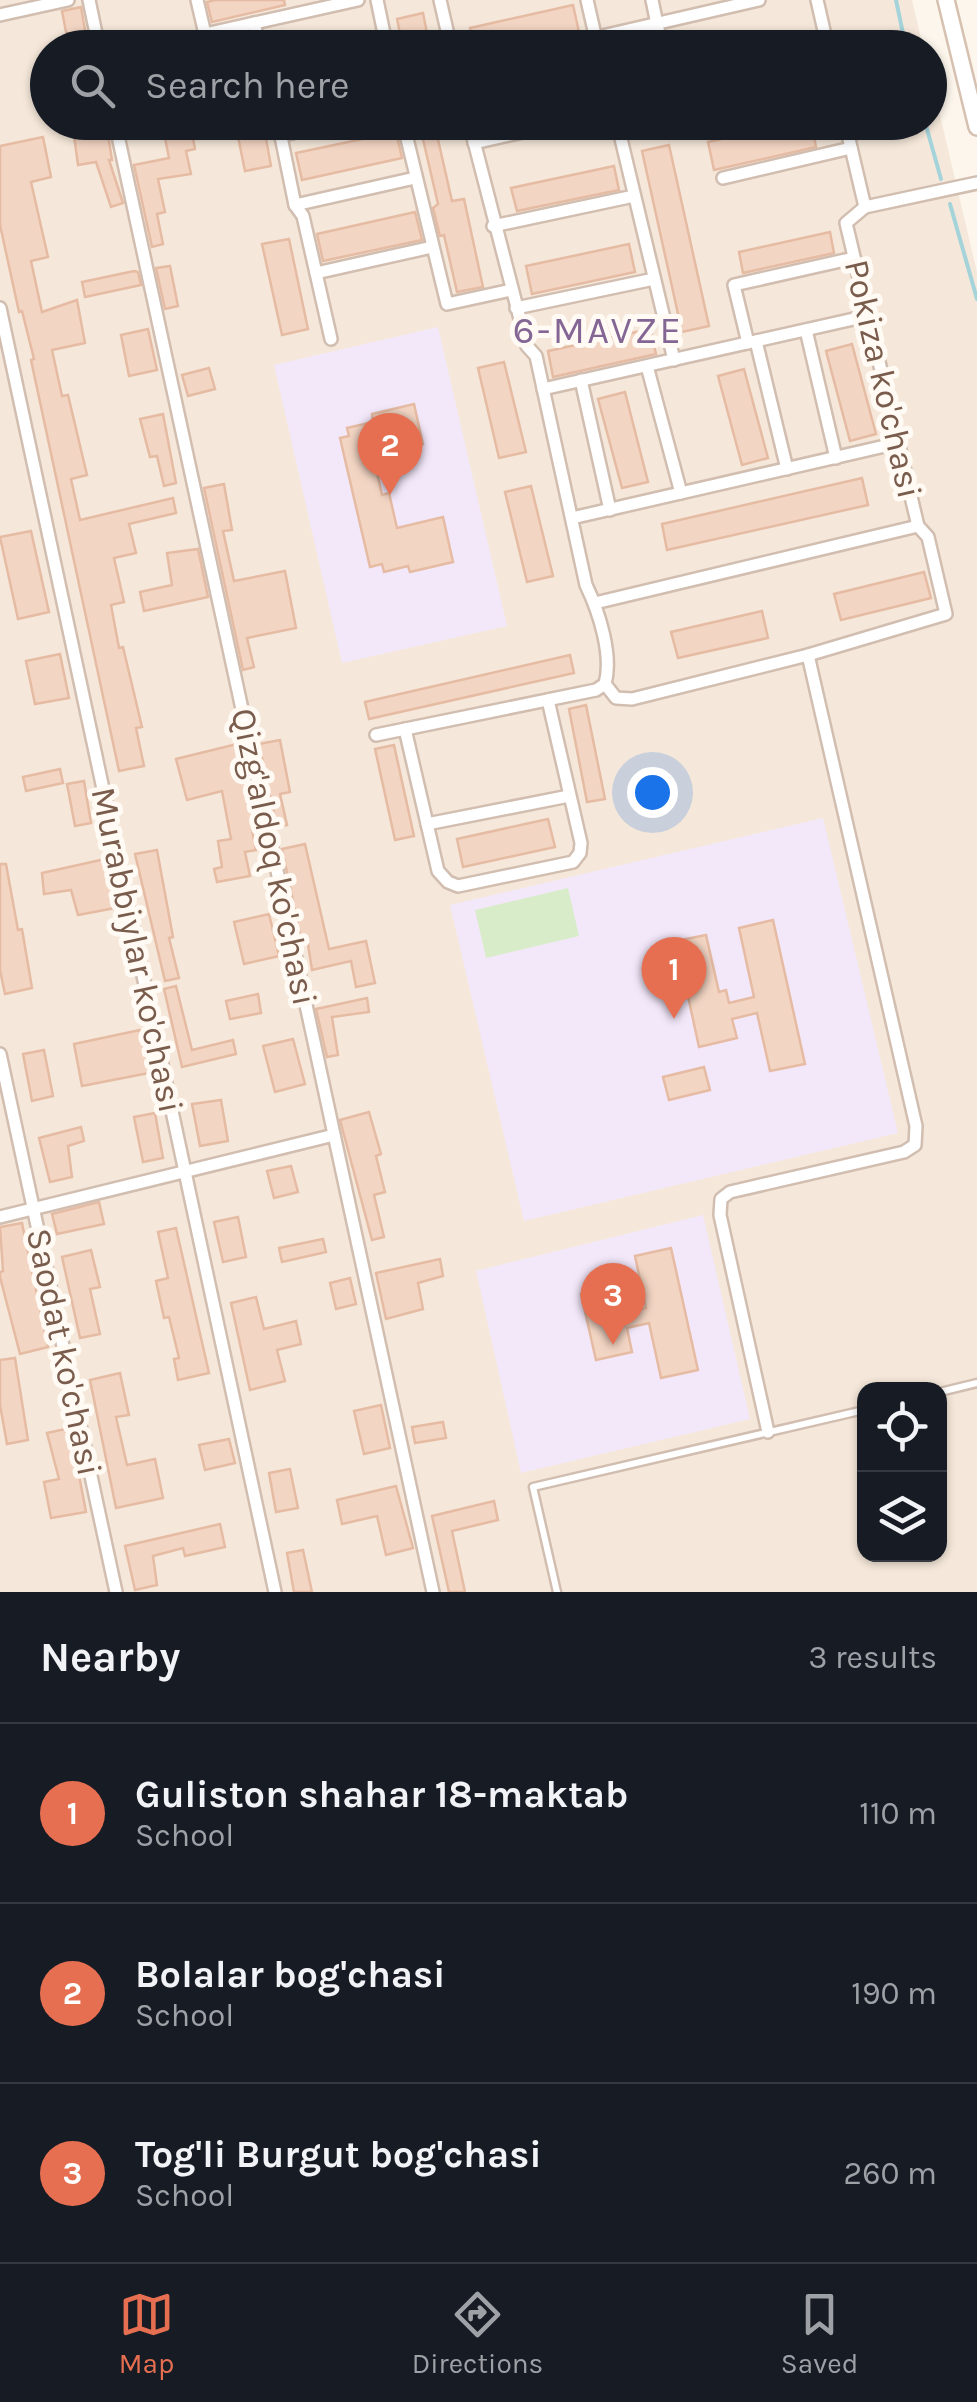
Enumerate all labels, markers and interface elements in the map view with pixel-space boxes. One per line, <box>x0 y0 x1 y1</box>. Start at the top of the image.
search box <box>30 30 947 140</box>
icon: search <box>65 58 120 113</box>
text: Search here <box>145 63 349 108</box>
street label: Pokiza ko'chasi <box>836 256 930 502</box>
district label: 6-MAVZE <box>513 308 683 353</box>
pin: 2 <box>358 412 422 495</box>
street label: Qizg'aldoq ko'chasi <box>222 705 326 1009</box>
your location <box>627 767 678 818</box>
street label: Murabbiylar ko'chasi <box>82 783 192 1117</box>
pin: 1 <box>642 936 706 1019</box>
street label: Saodat ko'chasi <box>18 1225 110 1479</box>
pin: 3 <box>580 1262 646 1345</box>
map controls <box>857 1382 947 1562</box>
button: locate <box>857 1382 947 1472</box>
button: layers <box>857 1472 947 1562</box>
text: Nearby <box>40 1632 180 1682</box>
text: 3 results <box>809 1639 937 1676</box>
text: Guliston shahar 18-maktab <box>135 1772 628 1817</box>
text: 1 <box>67 1795 78 1832</box>
text: 110 m <box>859 1795 937 1832</box>
text: School <box>135 1817 234 1854</box>
text: Bolalar bog'chasi <box>135 1952 446 1997</box>
text: 2 <box>63 1975 82 2012</box>
text: 190 m <box>851 1975 937 2012</box>
text: School <box>135 1997 234 2034</box>
text: Tog'li Burgut bog'chasi <box>135 2132 542 2177</box>
text: 3 <box>63 2155 82 2192</box>
text: 260 m <box>844 2155 937 2192</box>
text: School <box>135 2177 234 2214</box>
tab: Map <box>119 2287 174 2380</box>
tab: Directions <box>412 2287 543 2380</box>
tab: Saved <box>781 2287 858 2380</box>

